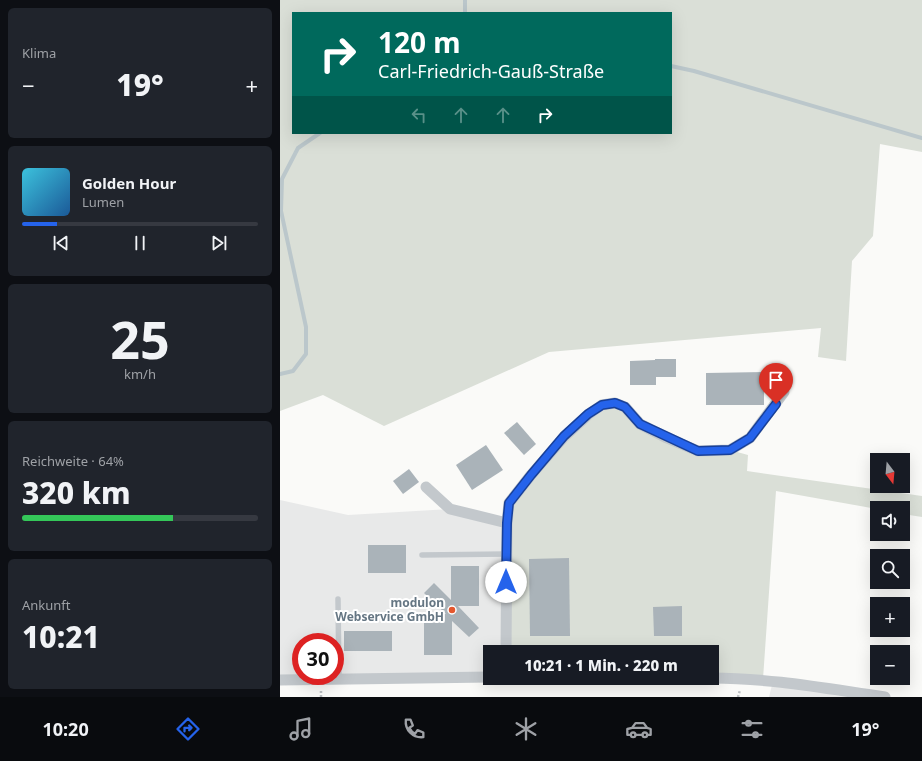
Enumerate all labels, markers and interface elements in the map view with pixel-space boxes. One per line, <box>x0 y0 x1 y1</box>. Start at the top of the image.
text: 120 m <box>378 23 461 61</box>
icon: right <box>312 28 364 80</box>
text: Klima <box>22 44 56 62</box>
text: Carl-Friedrich-Gauß-Straße <box>378 59 604 83</box>
text: 19° <box>116 64 164 105</box>
text: − <box>22 70 35 100</box>
text: + <box>245 70 258 100</box>
icon: left <box>408 104 430 126</box>
icon: ahead <box>450 104 472 126</box>
icon: ahead <box>492 104 514 126</box>
icon: right <box>534 104 556 126</box>
text: Golden Hour <box>82 173 176 193</box>
text: Lumen <box>82 193 124 211</box>
icon: previous <box>50 232 72 254</box>
icon: pause <box>129 232 151 254</box>
icon: next <box>208 232 230 254</box>
text: 25 <box>110 303 170 374</box>
pin <box>759 363 793 404</box>
text: km/h <box>124 365 156 383</box>
icon: arrive <box>765 369 787 391</box>
text: Reichweite · 64% <box>22 452 124 470</box>
north arrow <box>870 453 910 493</box>
map controls <box>870 453 910 685</box>
text: 320 km <box>22 472 131 513</box>
button: sound <box>870 501 910 541</box>
button: search <box>870 549 910 589</box>
position arrow <box>485 561 527 603</box>
place label: modulon Webservice GmbH <box>335 594 444 625</box>
text: Ankunft <box>22 596 71 614</box>
button: + <box>870 597 910 637</box>
marker: modulon Webservice GmbH <box>447 605 457 615</box>
text: 10:21 <box>22 616 100 657</box>
speed limit sign: 30 <box>292 633 344 685</box>
button: − <box>870 645 910 685</box>
text: 10:21 · 1 Min. · 220 m <box>524 655 678 675</box>
icon: directions <box>174 715 202 743</box>
icon: music <box>287 715 315 743</box>
icon: phone <box>400 715 428 743</box>
icon: climate <box>512 715 540 743</box>
icon: car <box>625 715 653 743</box>
icon: filters <box>738 715 766 743</box>
text: 10:20 <box>42 717 89 741</box>
text: 19° <box>851 717 880 741</box>

